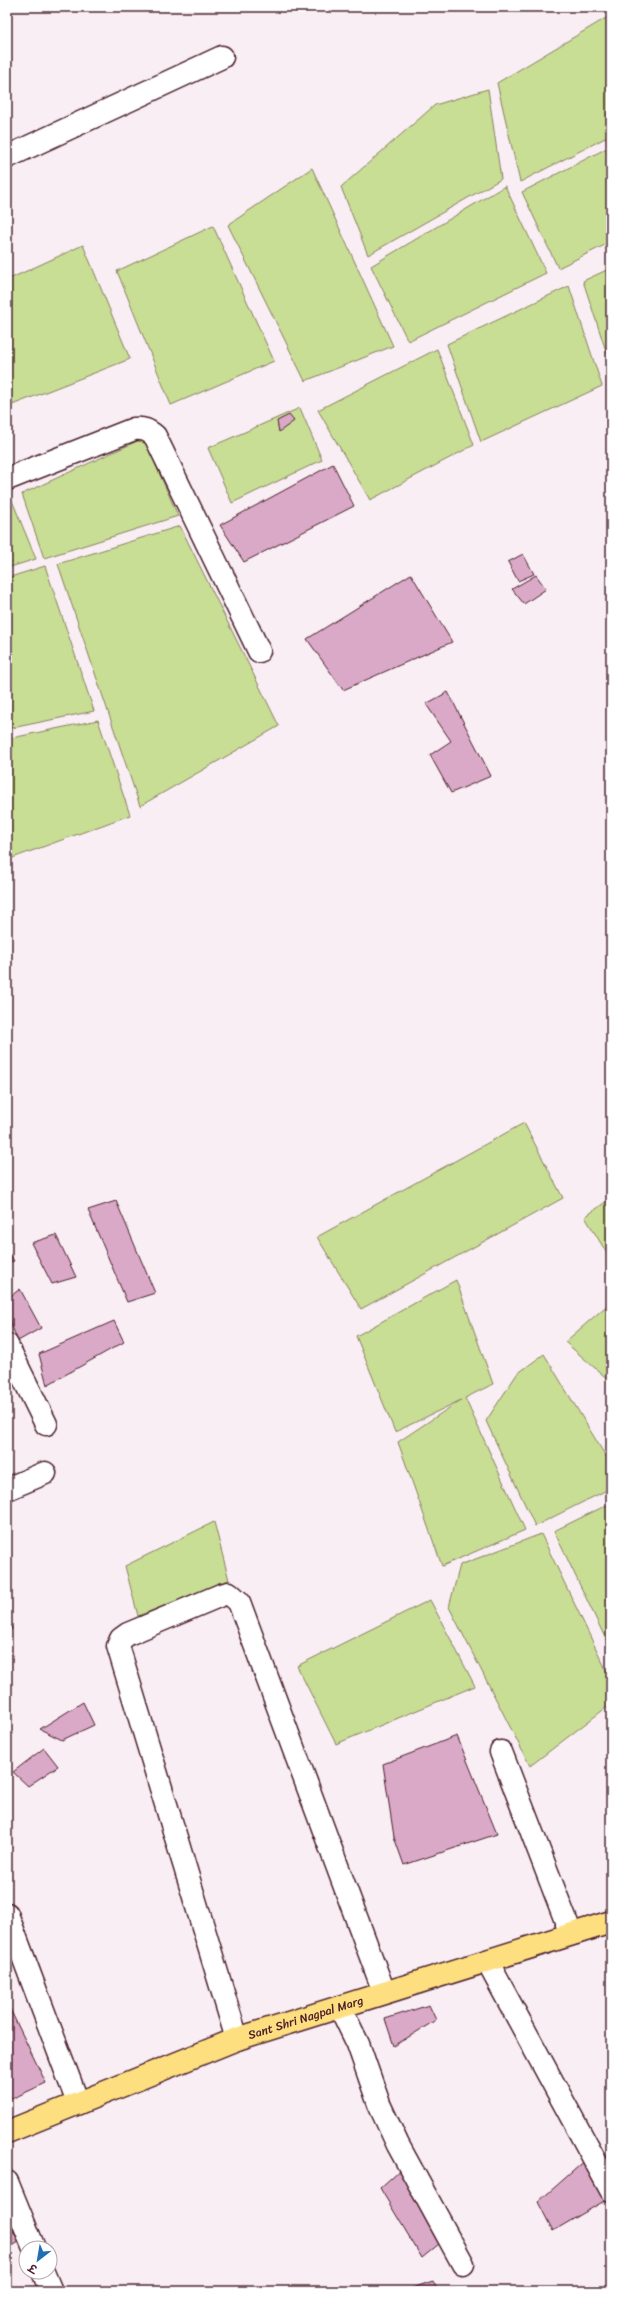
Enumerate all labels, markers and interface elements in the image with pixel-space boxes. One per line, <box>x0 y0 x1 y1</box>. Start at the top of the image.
street label: Sant Shri Nagpal Marg <box>245 1989 366 2046</box>
north arrow <box>18 2240 58 2280</box>
text: उ <box>24 2257 42 2279</box>

